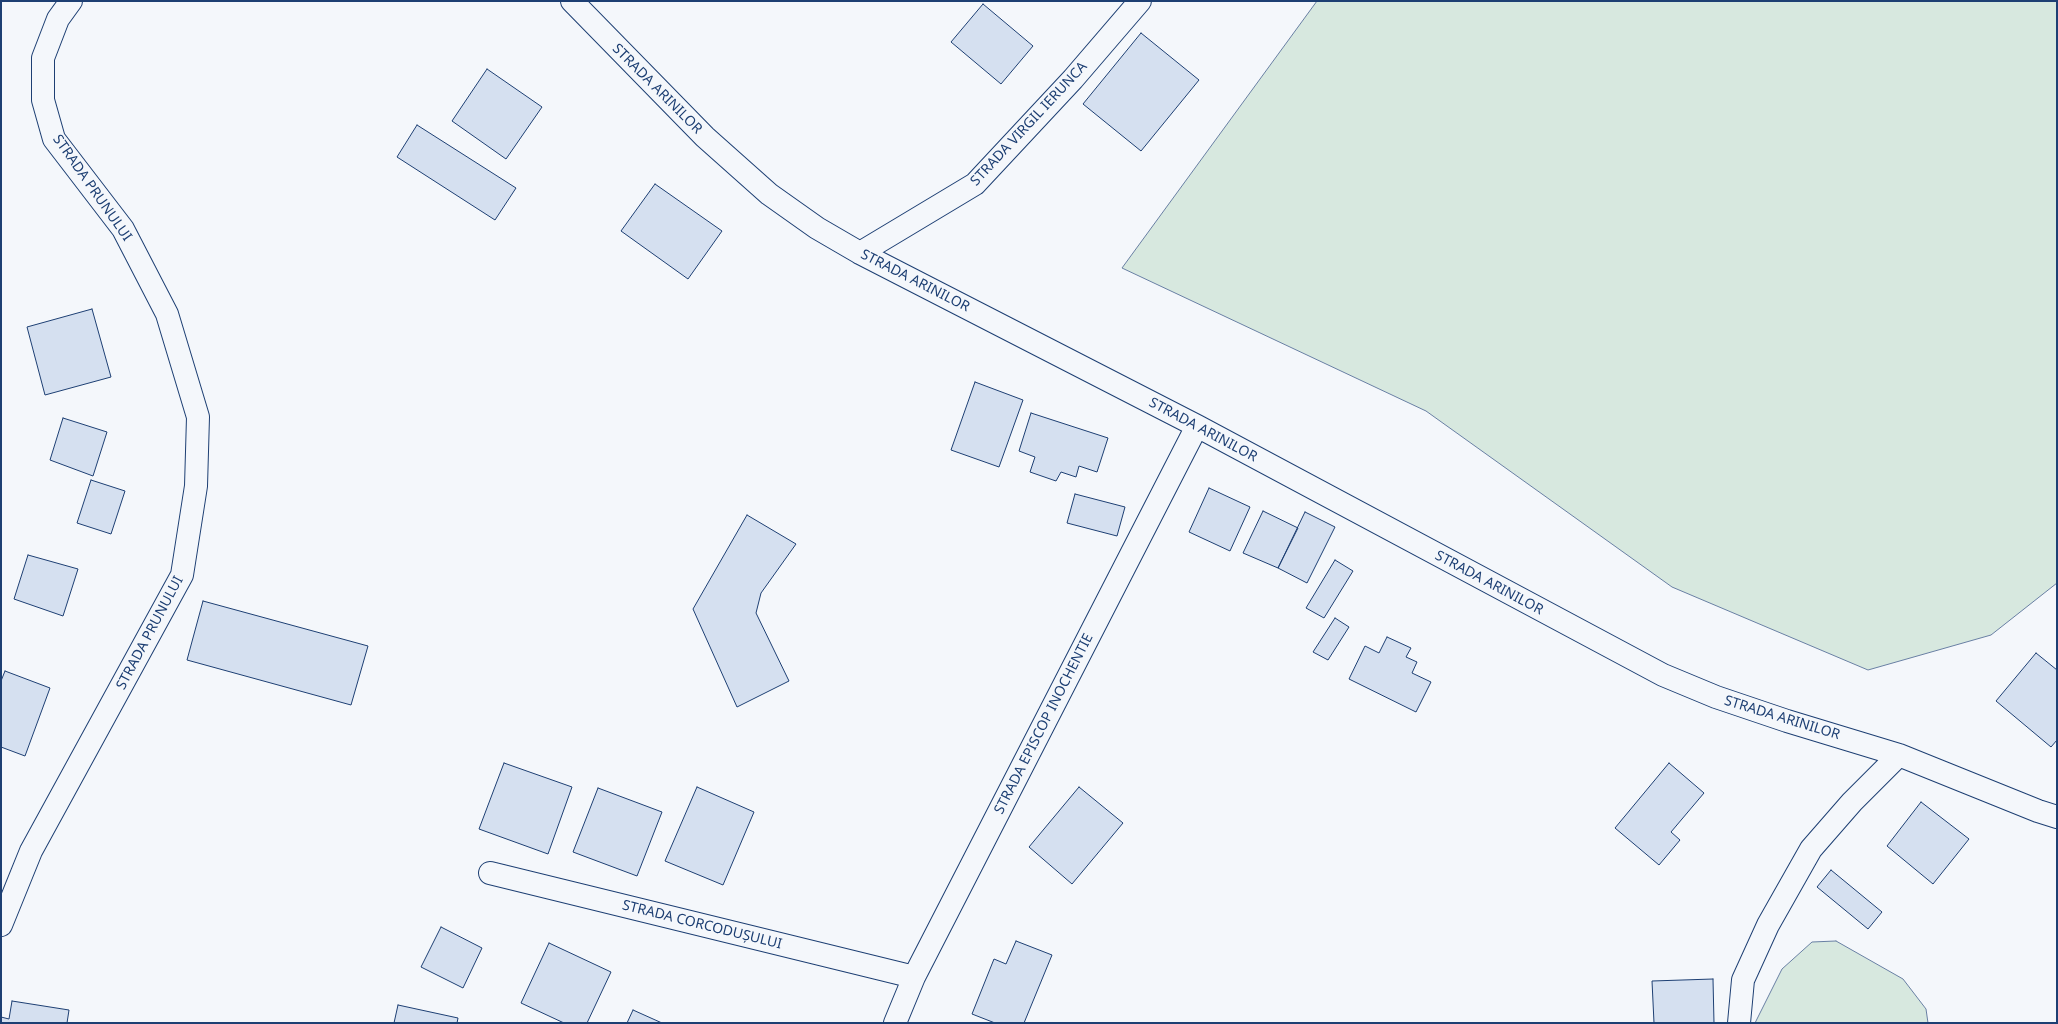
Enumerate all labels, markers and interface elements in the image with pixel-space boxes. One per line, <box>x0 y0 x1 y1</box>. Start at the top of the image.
street label: STRADA ARINILOR <box>609 41 705 137</box>
street label: STRADA VIRGIL IERUNCA <box>967 59 1091 189</box>
street label: STRADA PRUNULUI <box>49 132 135 244</box>
street label: STRADA ARINILOR <box>858 246 972 316</box>
street label: STRADA ARINILOR <box>1146 394 1260 466</box>
street label: STRADA ARINILOR <box>1432 547 1546 619</box>
street label: STRADA PRUNULUI <box>113 573 187 693</box>
street label: STRADA EPISCOP INOCHENTIE <box>991 631 1097 817</box>
street label: STRADA ARINILOR <box>1722 692 1842 744</box>
street label: STRADA CORCODUȘULUI <box>620 897 784 953</box>

